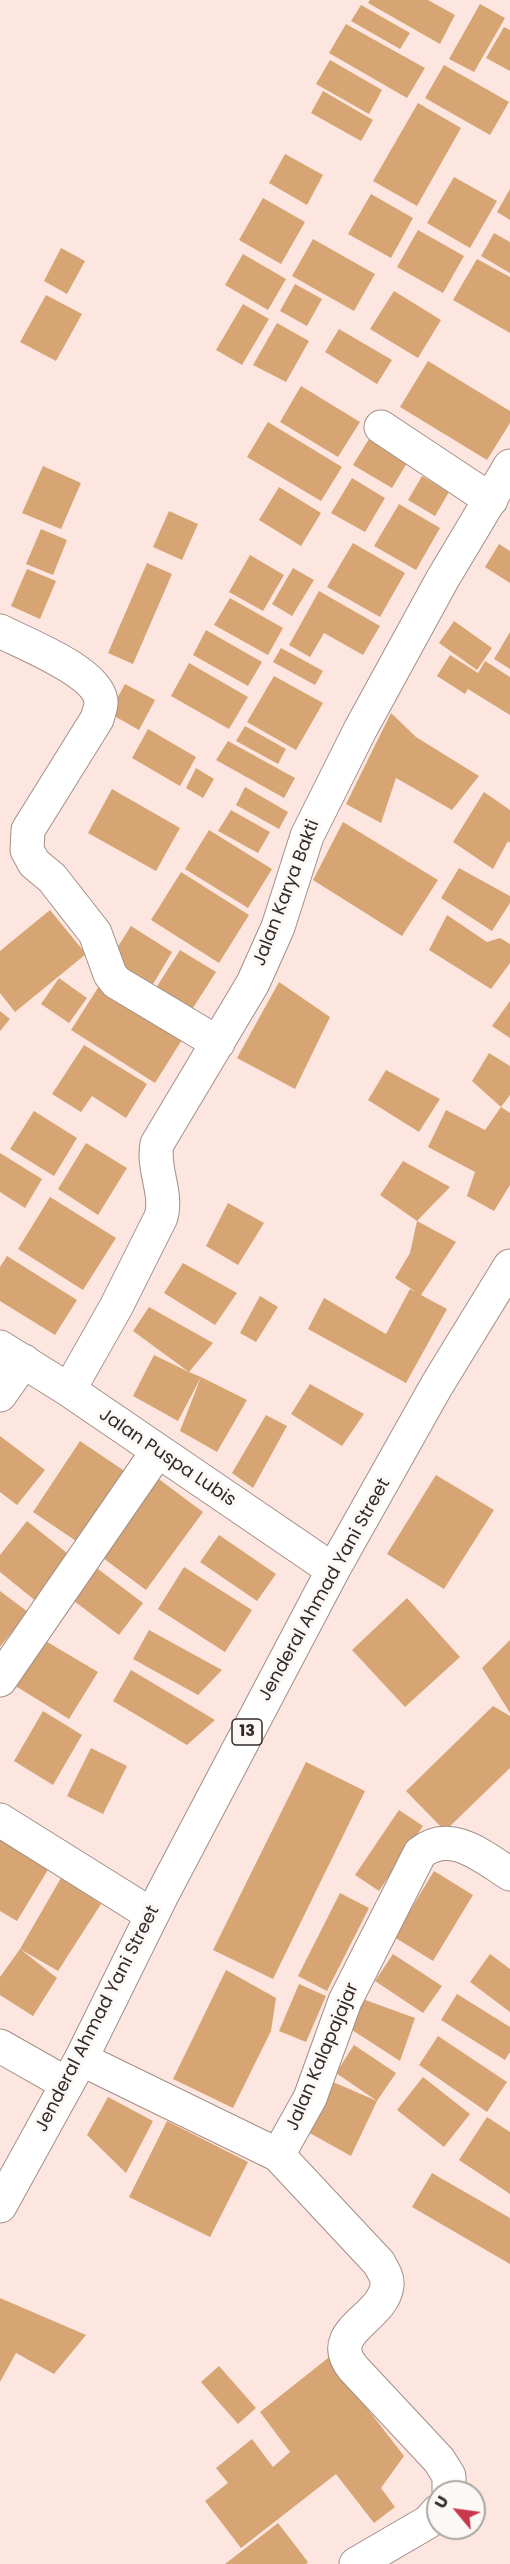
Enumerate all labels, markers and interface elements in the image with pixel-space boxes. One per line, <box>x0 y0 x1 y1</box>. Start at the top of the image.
street label: Jalan Karya Bakti <box>249 817 325 969</box>
street label: Jalan Puspa Lubis <box>94 1404 240 1512</box>
street label: Jenderal Ahmad Yani Street <box>255 1475 395 1705</box>
road number: 13 <box>232 1719 262 1745</box>
street label: Jenderal Ahmad Yani Street <box>31 1902 165 2136</box>
street label: Jalan Kalapajajar <box>282 1980 364 2134</box>
north arrow <box>426 2480 486 2540</box>
text: U <box>429 2491 454 2513</box>

